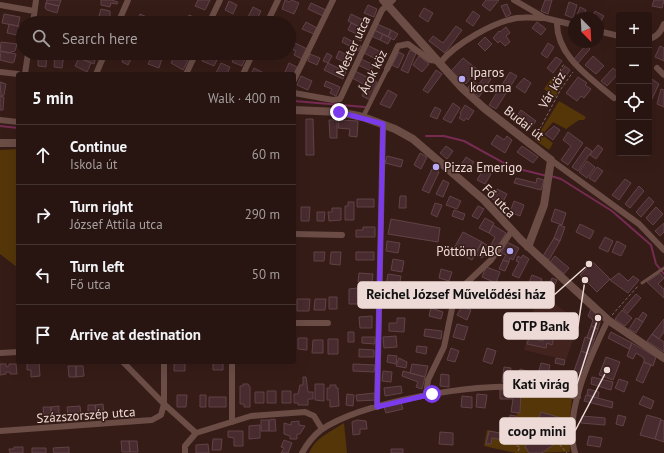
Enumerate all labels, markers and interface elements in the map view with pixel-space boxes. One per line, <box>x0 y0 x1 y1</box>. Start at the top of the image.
north arrow <box>568 12 604 48</box>
map controls <box>616 12 652 156</box>
button: + <box>616 12 652 48</box>
street label: Mester utca <box>332 13 374 79</box>
search box <box>16 16 296 60</box>
icon: search <box>30 27 52 49</box>
text: Search here <box>62 29 138 48</box>
street label: Árok köz <box>355 47 391 97</box>
button: − <box>616 48 652 84</box>
place label: Iparos kocsma <box>470 64 511 96</box>
street label: Vár köz <box>534 68 569 112</box>
marker: Iparos kocsma <box>457 74 467 84</box>
button: locate <box>616 84 652 120</box>
text: 5 min <box>32 87 73 109</box>
text: Walk · 400 m <box>208 90 280 107</box>
street label: Budai út <box>500 102 548 144</box>
route end <box>330 103 348 121</box>
button: layers <box>616 120 652 156</box>
text: Continue <box>70 137 127 156</box>
icon: ahead <box>32 144 54 166</box>
text: 60 m <box>252 146 280 163</box>
text: Iskola út <box>70 156 117 173</box>
place label: Pizza Emerigo <box>444 159 522 176</box>
marker: Pizza Emerigo <box>431 162 441 172</box>
street label: Fő utca <box>479 180 519 222</box>
text: Turn right <box>70 197 133 216</box>
icon: right <box>32 204 54 226</box>
text: 290 m <box>245 206 280 223</box>
text: József Attila utca <box>70 216 163 233</box>
place label: Pöttöm ABC <box>436 243 502 260</box>
marker: Pöttöm ABC <box>505 246 515 256</box>
text: Turn left <box>70 257 124 276</box>
icon: left <box>32 264 54 286</box>
text: 50 m <box>252 266 280 283</box>
text: Fő utca <box>70 276 111 293</box>
callout: Reichel József Művelődési ház <box>358 282 554 308</box>
text: Reichel József Művelődési ház <box>366 285 546 303</box>
callout: OTP Bank <box>504 313 578 339</box>
text: OTP Bank <box>512 317 570 335</box>
icon: arrive <box>32 324 54 346</box>
text: Arrive at destination <box>70 325 201 344</box>
callout: Kati virág <box>504 371 577 397</box>
text: Kati virág <box>512 375 570 393</box>
route start <box>423 385 441 403</box>
street label: Százszorszép utca <box>36 403 136 427</box>
callout: coop mini <box>500 418 575 444</box>
text: coop mini <box>508 422 566 440</box>

